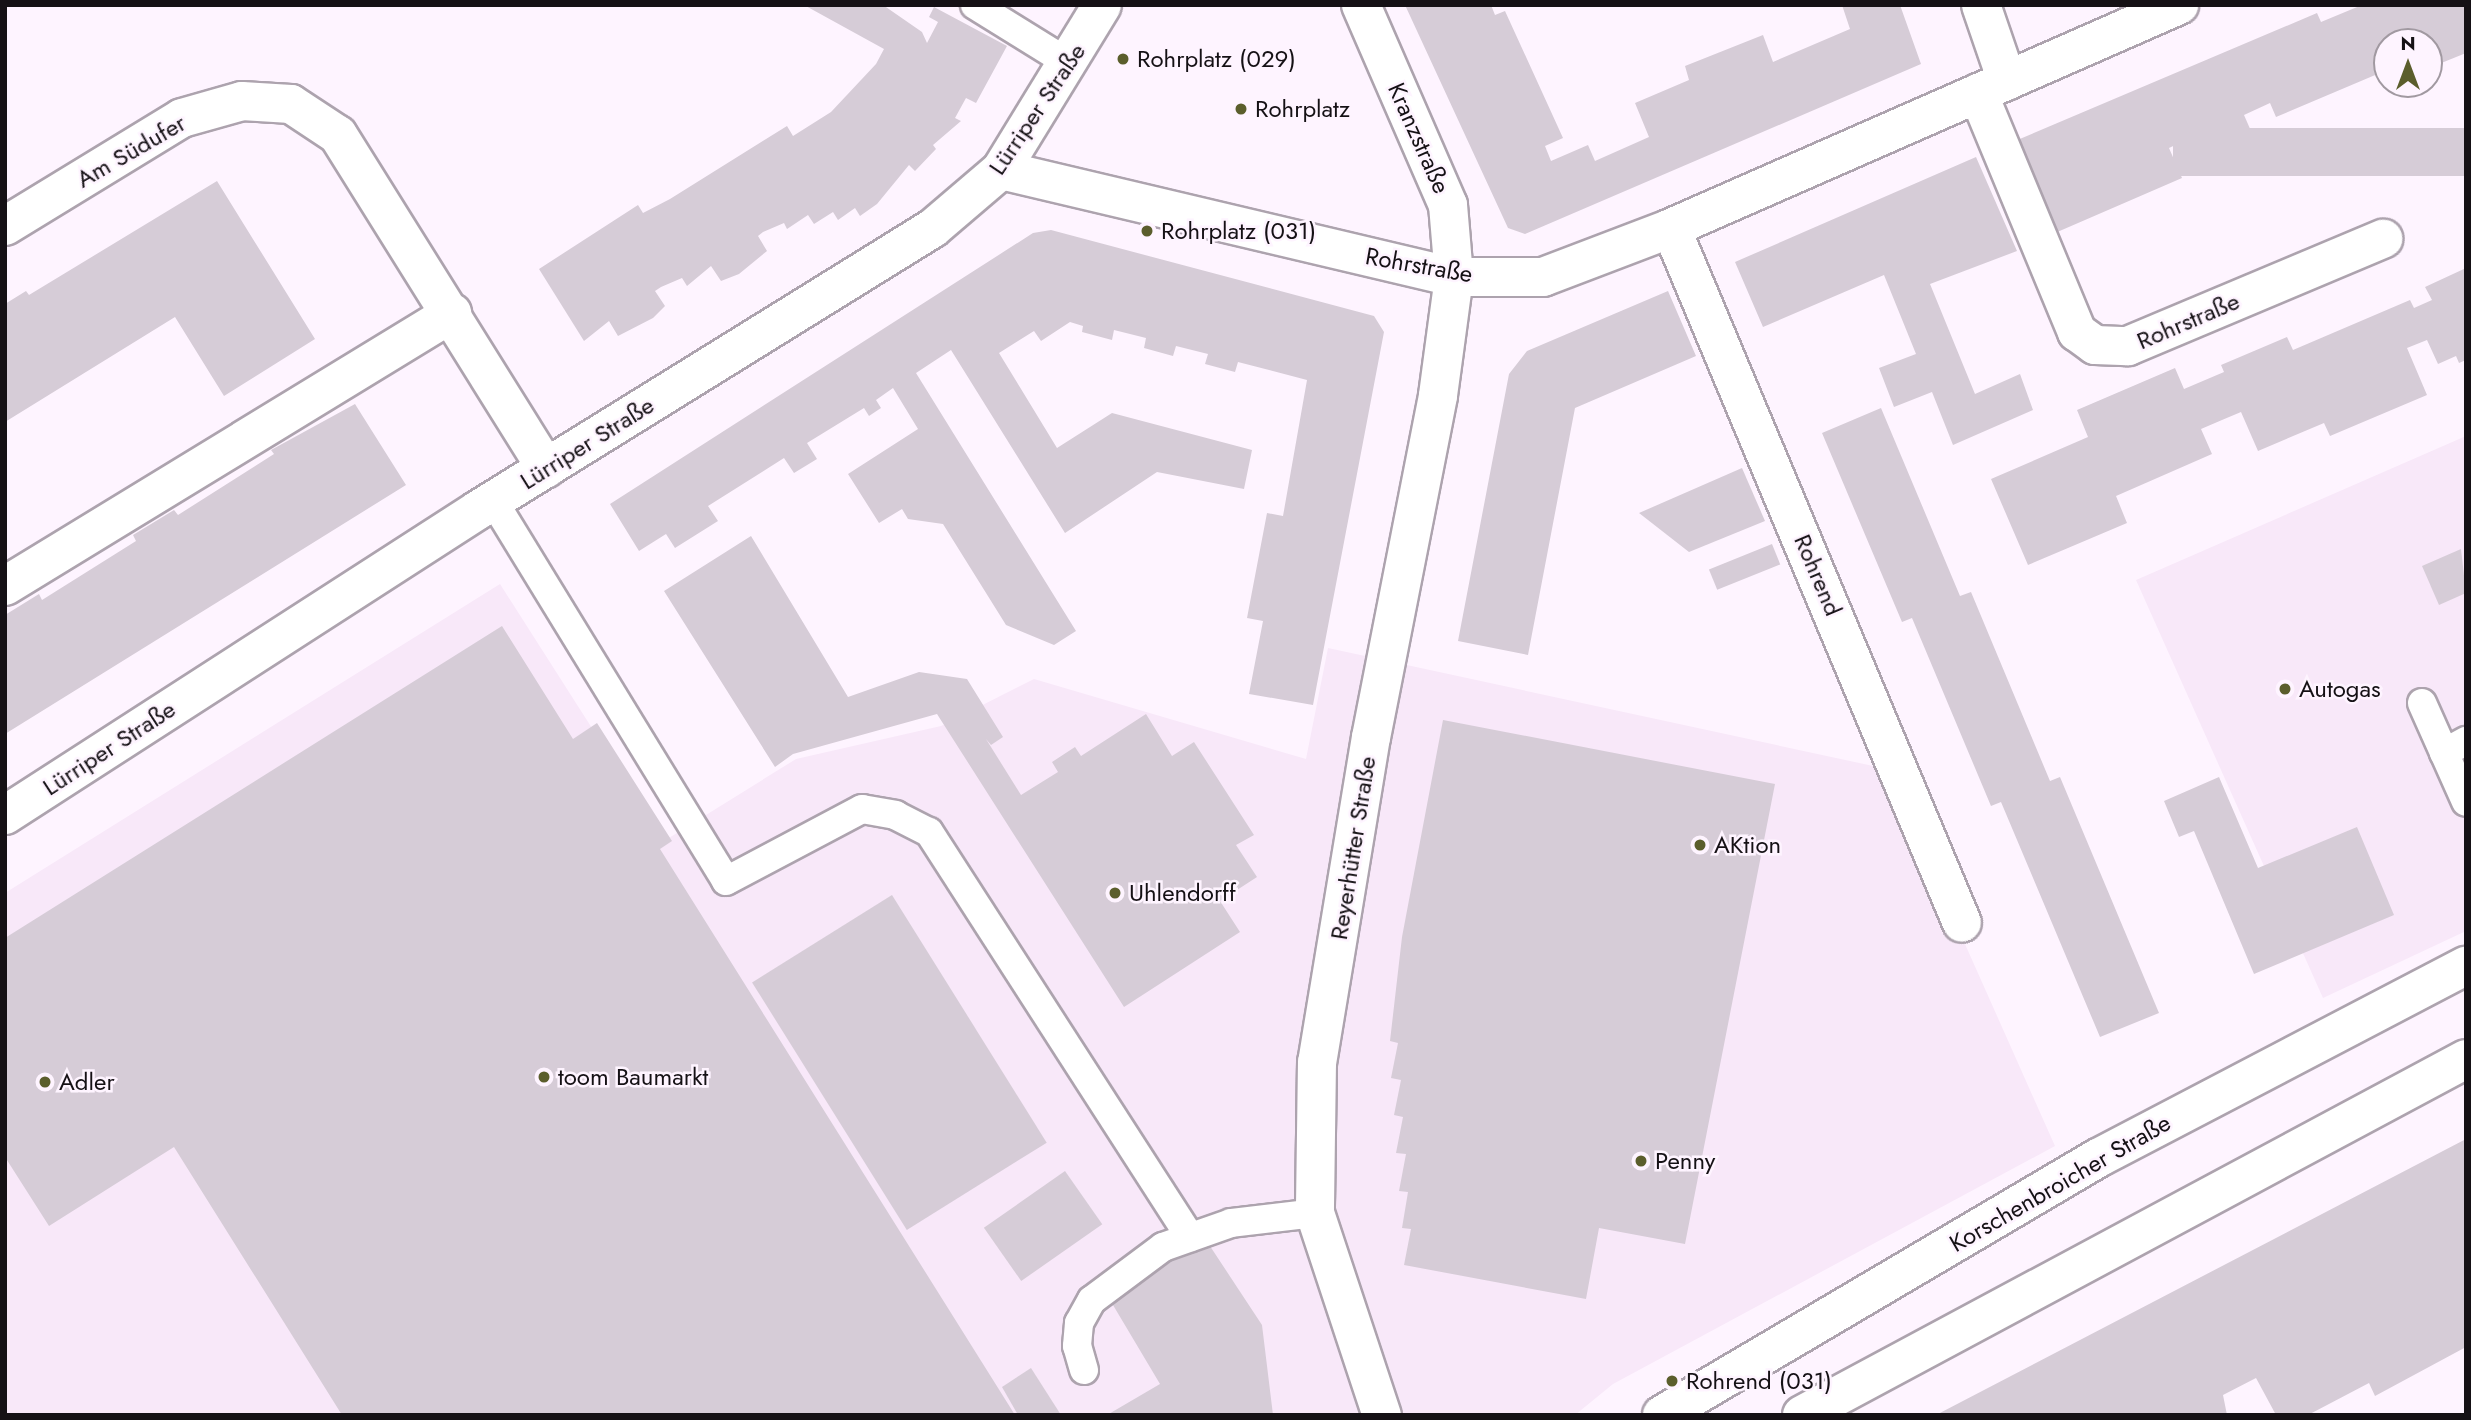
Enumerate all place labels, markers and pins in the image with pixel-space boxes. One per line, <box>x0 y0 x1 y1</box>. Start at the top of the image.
place label: Rohrplatz (029) <box>1137 45 1296 73</box>
marker: Rohrplatz (029) <box>1115 51 1131 67</box>
place label: Rohrplatz <box>1255 95 1350 123</box>
marker: Rohrplatz <box>1233 101 1249 117</box>
place label: Rohrplatz (031) <box>1161 217 1316 245</box>
marker: Rohrplatz (031) <box>1139 223 1155 239</box>
place label: Autogas <box>2299 675 2381 703</box>
marker: Autogas <box>2277 681 2293 697</box>
place label: AKtion <box>1714 831 1781 859</box>
marker: AKtion <box>1692 837 1708 853</box>
place label: Uhlendorff <box>1129 879 1236 907</box>
marker: Uhlendorff <box>1107 885 1123 901</box>
place label: toom Baumarkt <box>558 1063 708 1091</box>
place label: Adler <box>59 1068 115 1096</box>
marker: toom Baumarkt <box>536 1069 552 1085</box>
marker: Adler <box>37 1074 53 1090</box>
place label: Penny <box>1655 1147 1715 1175</box>
marker: Penny <box>1633 1153 1649 1169</box>
place label: Rohrend (031) <box>1686 1367 1832 1395</box>
marker: Rohrend (031) <box>1664 1373 1680 1389</box>

